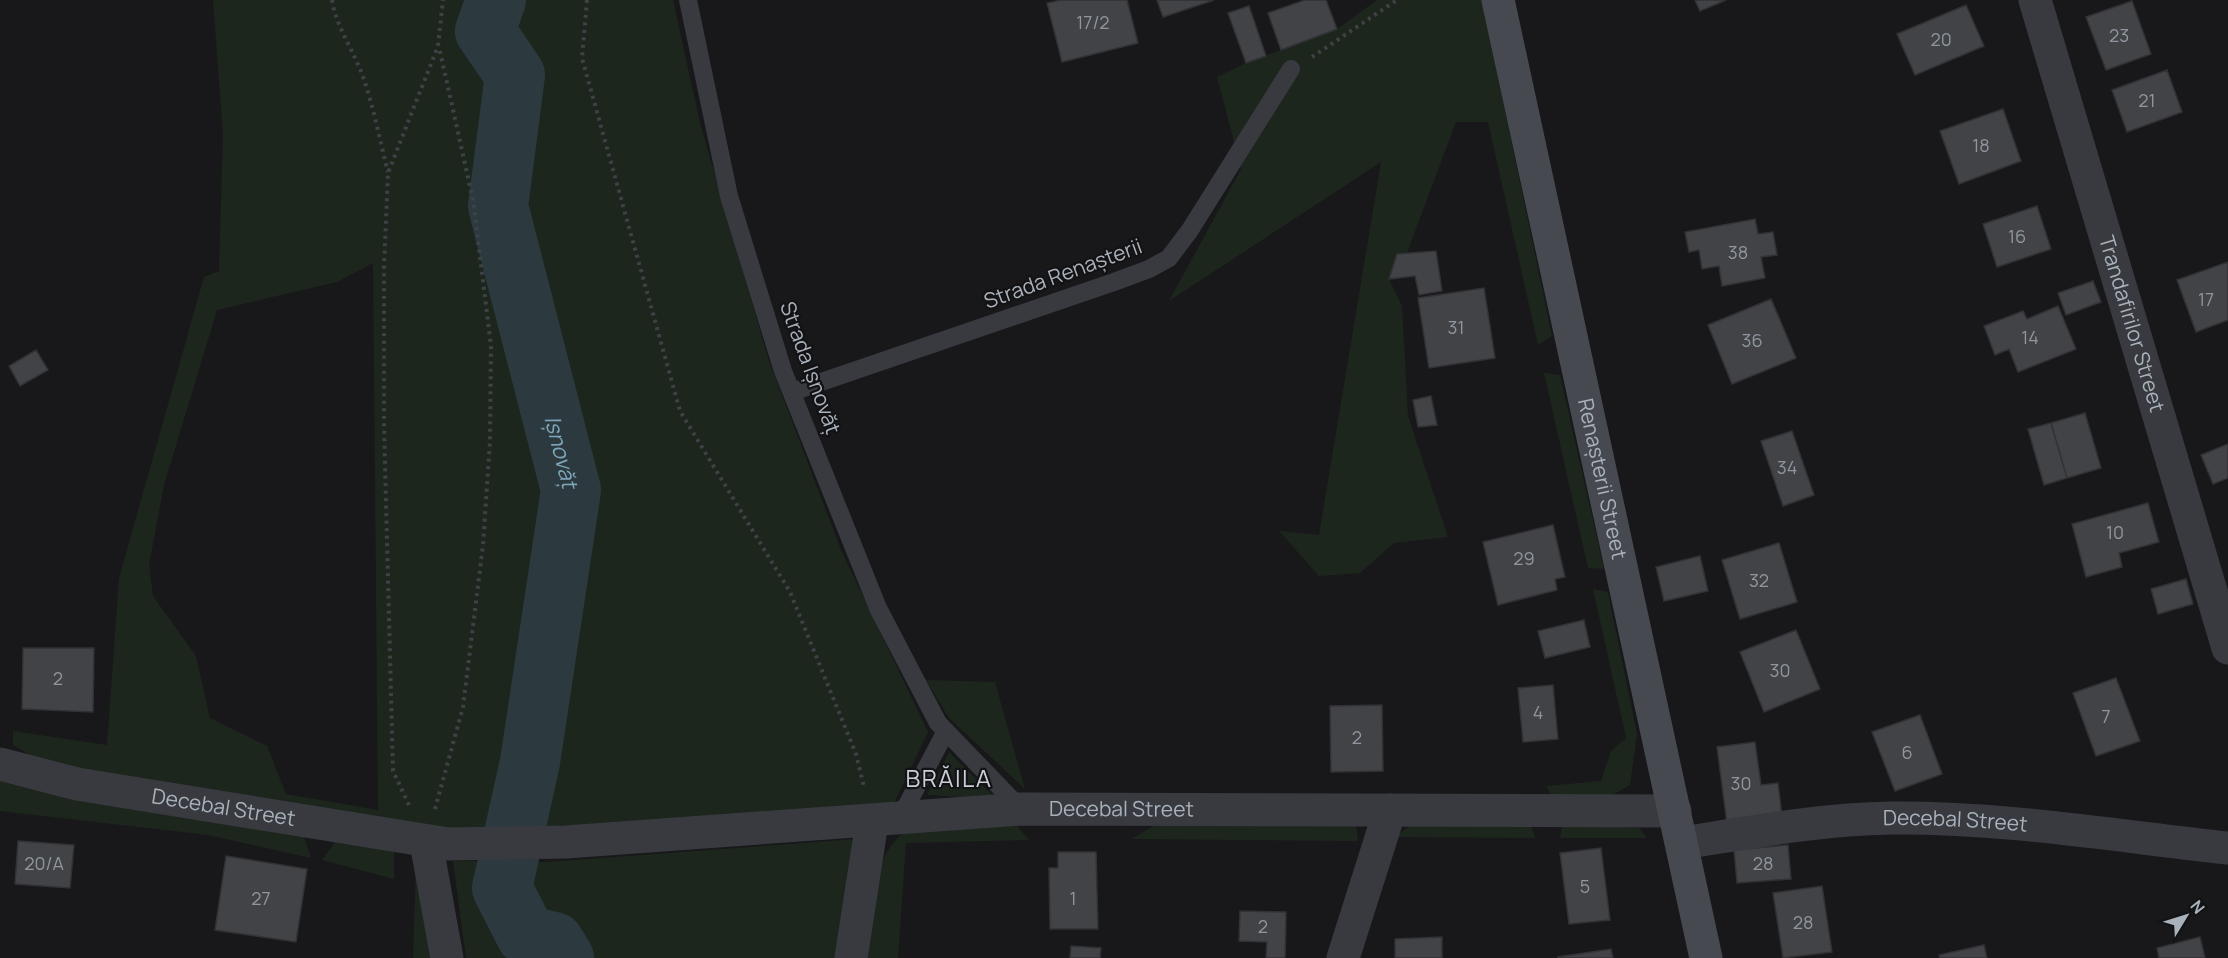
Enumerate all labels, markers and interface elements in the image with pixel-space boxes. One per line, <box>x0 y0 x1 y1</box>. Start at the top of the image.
house number: 17/2 <box>1076 10 1110 34</box>
house number: 23 <box>2109 23 2129 47</box>
house number: 20 <box>1930 27 1952 51</box>
house number: 21 <box>2138 88 2156 112</box>
house number: 18 <box>1972 133 1990 157</box>
house number: 16 <box>2008 224 2026 248</box>
street label: Strada Renașterii <box>980 231 1146 315</box>
street label: Trandafirilor Street <box>2093 232 2172 415</box>
house number: 38 <box>1728 240 1748 264</box>
house number: 17 <box>2198 287 2214 311</box>
street label: Strada Ișnovăț <box>774 298 848 438</box>
house number: 31 <box>1448 315 1464 339</box>
house number: 14 <box>2021 325 2039 349</box>
house number: 36 <box>1741 328 1763 352</box>
street label: Renașterii Street <box>1572 396 1634 562</box>
water label: Ișnovăț <box>537 412 585 493</box>
house number: 34 <box>1777 455 1797 479</box>
house number: 10 <box>2106 520 2124 544</box>
house number: 29 <box>1513 546 1535 570</box>
house number: 32 <box>1749 568 1769 592</box>
house number: 30 <box>1770 658 1790 682</box>
house number: 2 <box>53 666 63 690</box>
house number: 4 <box>1533 700 1543 724</box>
house number: 7 <box>2101 704 2111 728</box>
house number: 2 <box>1352 725 1362 749</box>
house number: 6 <box>1901 740 1913 764</box>
district label: BRĂILA <box>905 761 993 794</box>
house number: 30 <box>1731 771 1751 795</box>
street label: Decebal Street <box>150 781 297 832</box>
street label: Decebal Street <box>1049 794 1194 823</box>
street label: Decebal Street <box>1883 803 2029 838</box>
house number: 20/A <box>24 851 64 875</box>
house number: 28 <box>1753 851 1773 875</box>
house number: 5 <box>1580 874 1590 898</box>
house number: 27 <box>251 886 271 910</box>
house number: 1 <box>1069 886 1077 910</box>
north arrow <box>2156 886 2216 946</box>
text: N <box>2186 895 2210 918</box>
house number: 28 <box>1793 910 1813 934</box>
house number: 2 <box>1258 914 1268 938</box>

